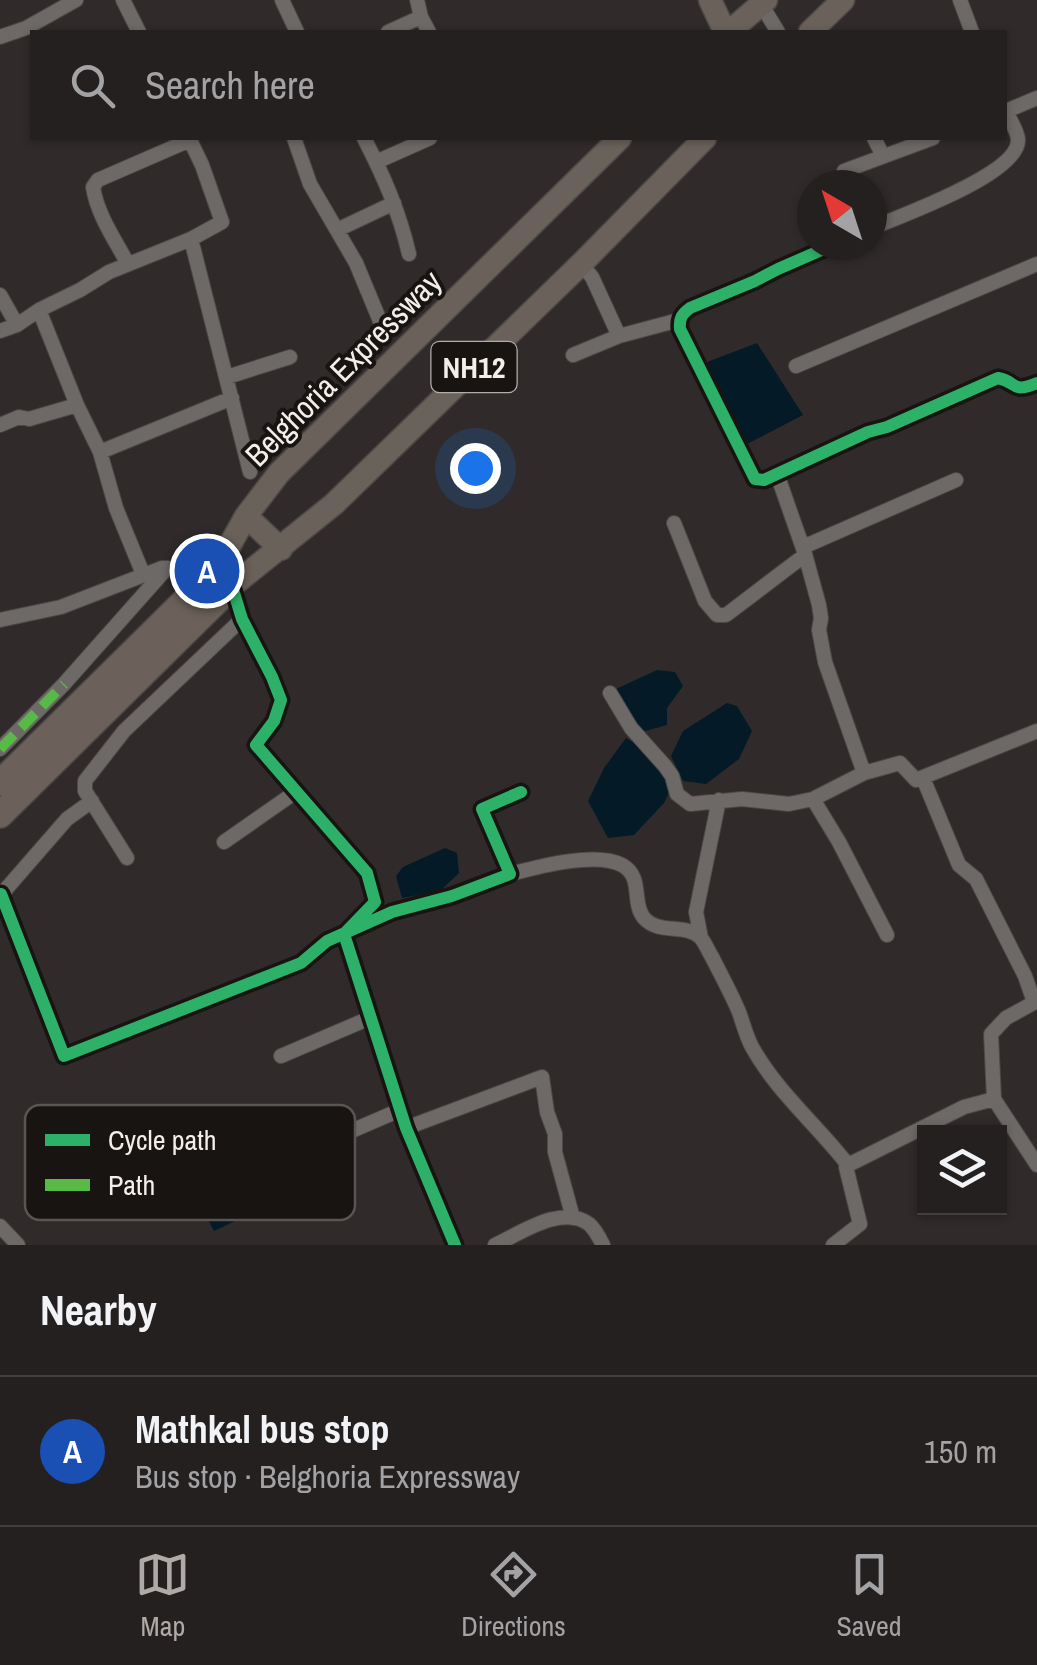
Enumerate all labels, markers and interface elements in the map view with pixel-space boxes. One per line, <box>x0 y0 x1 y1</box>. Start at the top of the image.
search box <box>30 30 1007 140</box>
icon: search <box>65 58 120 113</box>
text: Search here <box>145 60 315 111</box>
north arrow <box>797 170 887 260</box>
street label: Belghoria Expressway <box>235 260 451 476</box>
road number: NH12 <box>432 342 516 392</box>
your location <box>450 443 501 494</box>
pin: A <box>174 534 240 608</box>
legend <box>25 1105 355 1220</box>
text: Cycle path <box>108 1121 216 1159</box>
map controls <box>917 1125 1007 1215</box>
button: layers <box>917 1125 1007 1215</box>
text: Path <box>108 1166 155 1204</box>
text: Nearby <box>40 1282 157 1338</box>
text: Mathkal bus stop <box>135 1404 390 1455</box>
text: A <box>63 1430 82 1473</box>
text: 150 m <box>924 1430 997 1473</box>
text: Bus stop · Belghoria Expressway <box>135 1455 520 1498</box>
tab: Map <box>135 1547 190 1645</box>
tab: Directions <box>461 1547 566 1645</box>
tab: Saved <box>837 1547 902 1645</box>

